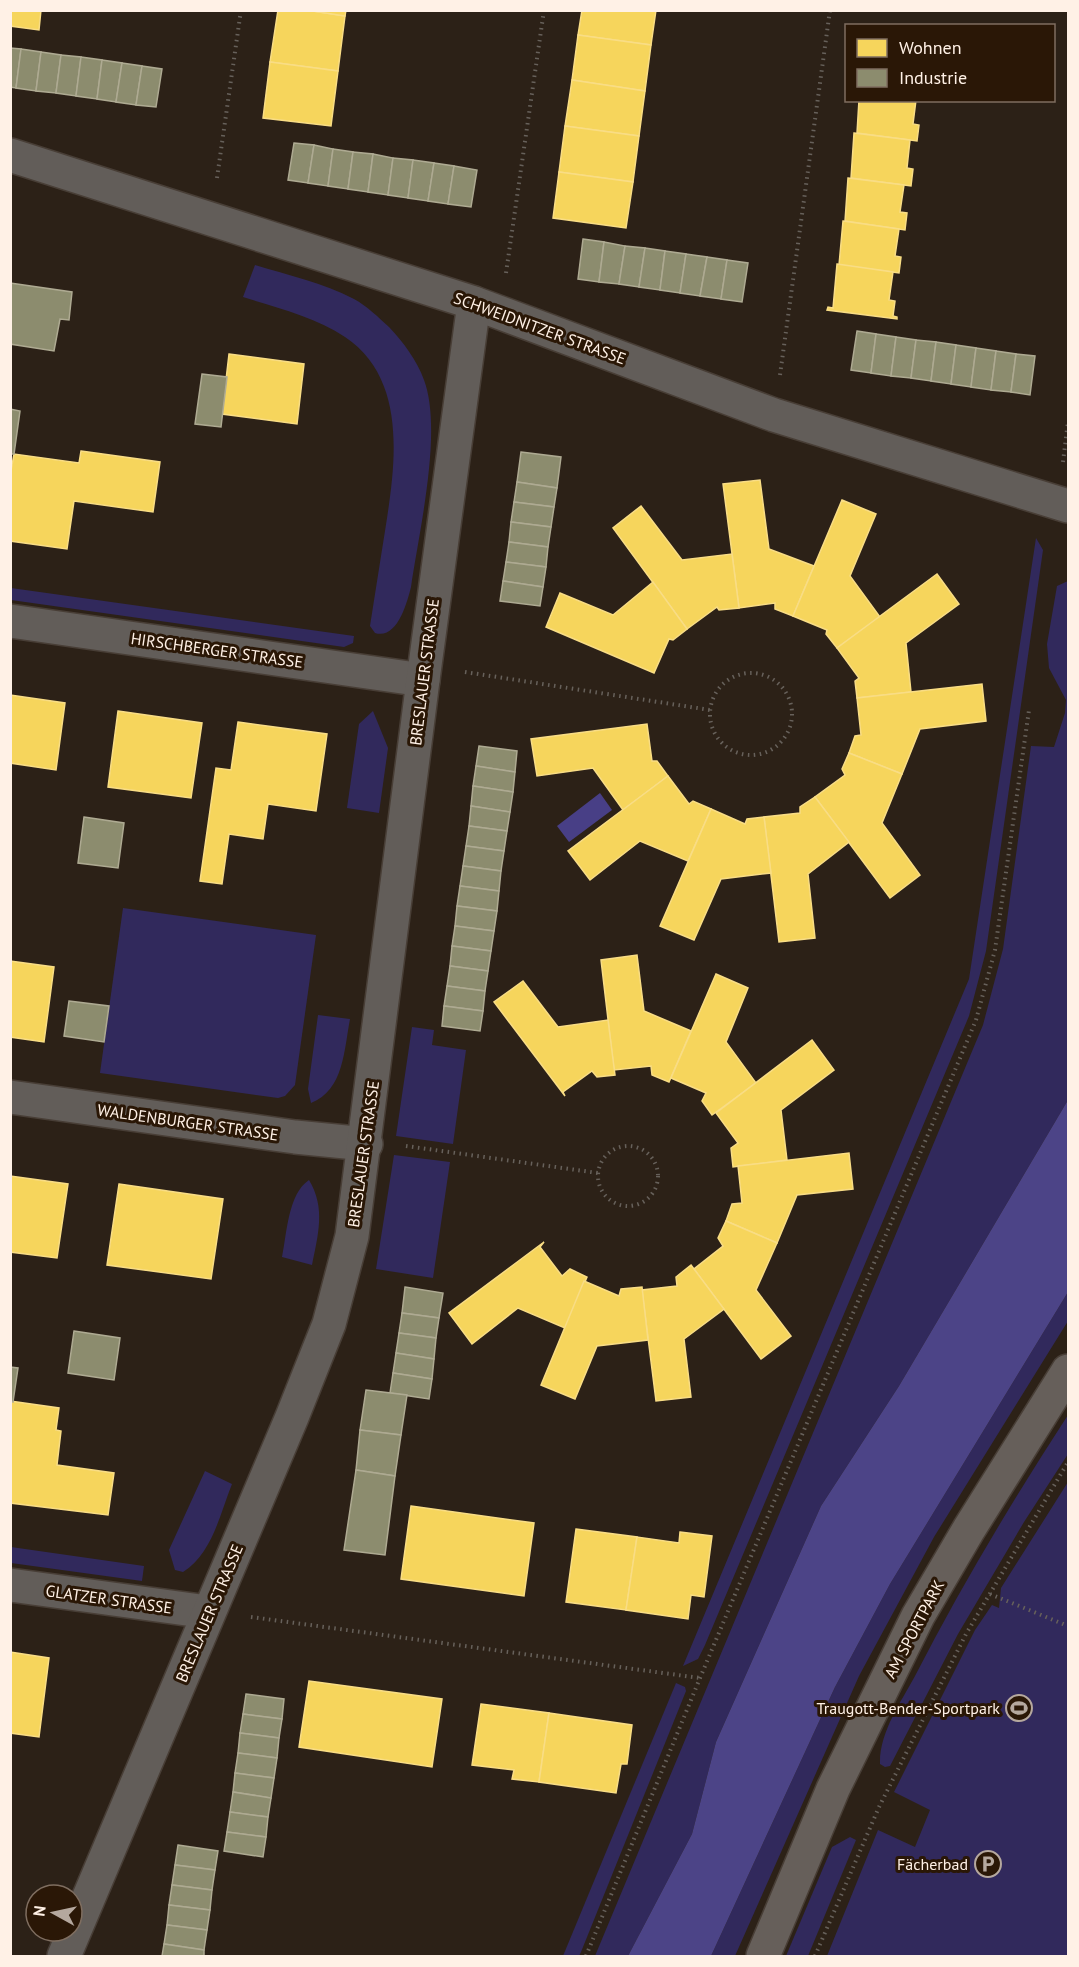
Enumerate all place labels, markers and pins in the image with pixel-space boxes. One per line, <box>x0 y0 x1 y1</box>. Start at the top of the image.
sports icon: Traugott-Bender-Sportpark <box>1004 1693 1034 1723</box>
place label: Traugott-Bender-Sportpark <box>817 1698 1000 1718</box>
parking icon: Fächerbad <box>973 1849 1003 1879</box>
place label: Fächerbad <box>897 1854 968 1874</box>

